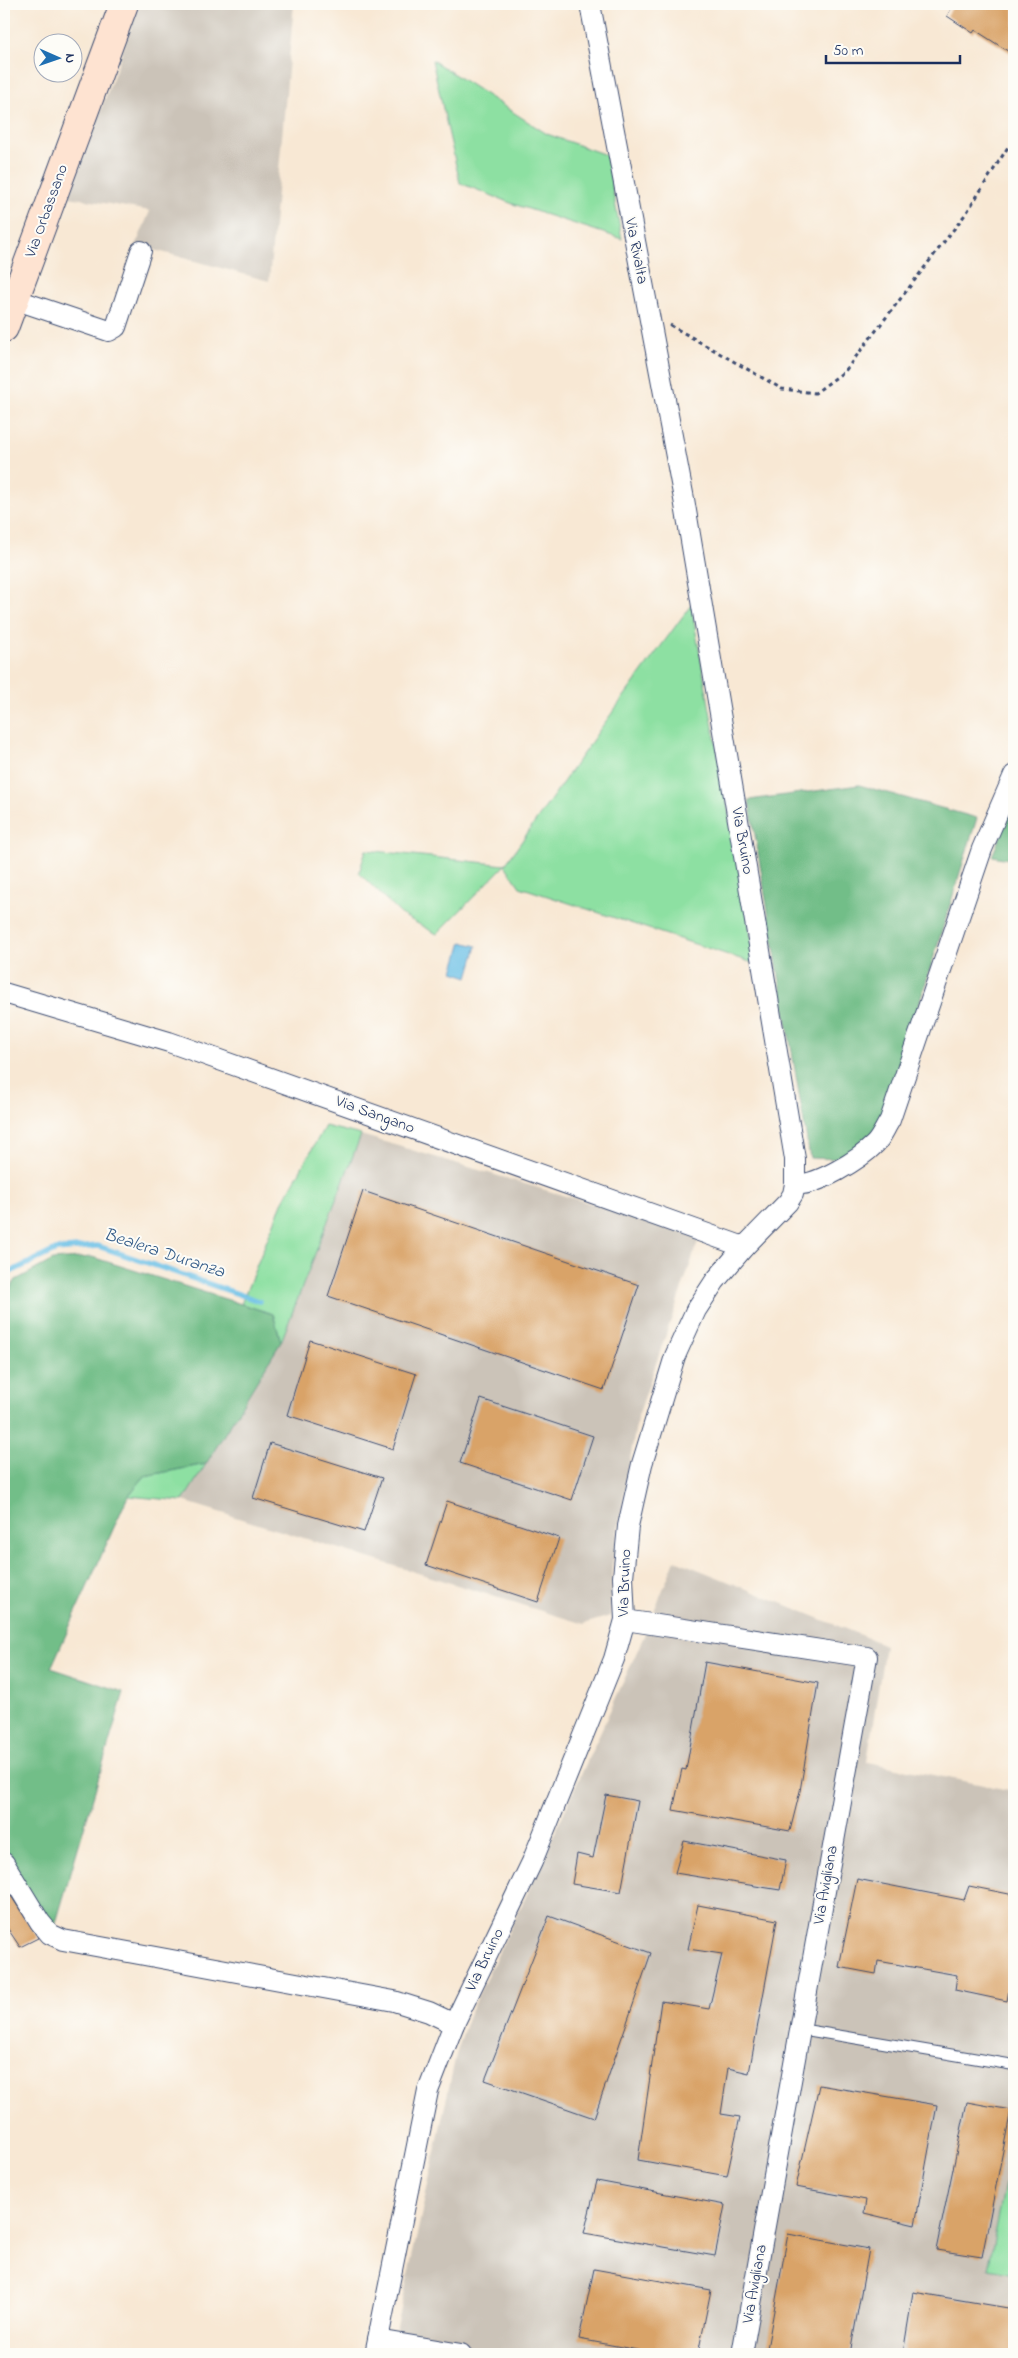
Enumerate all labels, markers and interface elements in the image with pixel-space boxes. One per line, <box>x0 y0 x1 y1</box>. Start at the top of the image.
north arrow <box>32 32 82 82</box>
scale bar <box>826 32 959 64</box>
text: 50 m <box>833 40 864 62</box>
text: N <box>59 53 80 63</box>
street label: Via Orbassano <box>19 161 75 262</box>
street label: Via Rivalta <box>618 215 654 286</box>
street label: Via Bruino <box>724 805 760 876</box>
street label: Via Sangano <box>331 1089 418 1140</box>
water label: Bealera Duranza <box>100 1222 228 1286</box>
street label: Via Bruino <box>612 1549 638 1618</box>
street label: Via Avigliana <box>807 1843 845 1927</box>
street label: Via Bruino <box>459 1924 511 1997</box>
street label: Via Avigliana <box>736 2242 774 2326</box>

